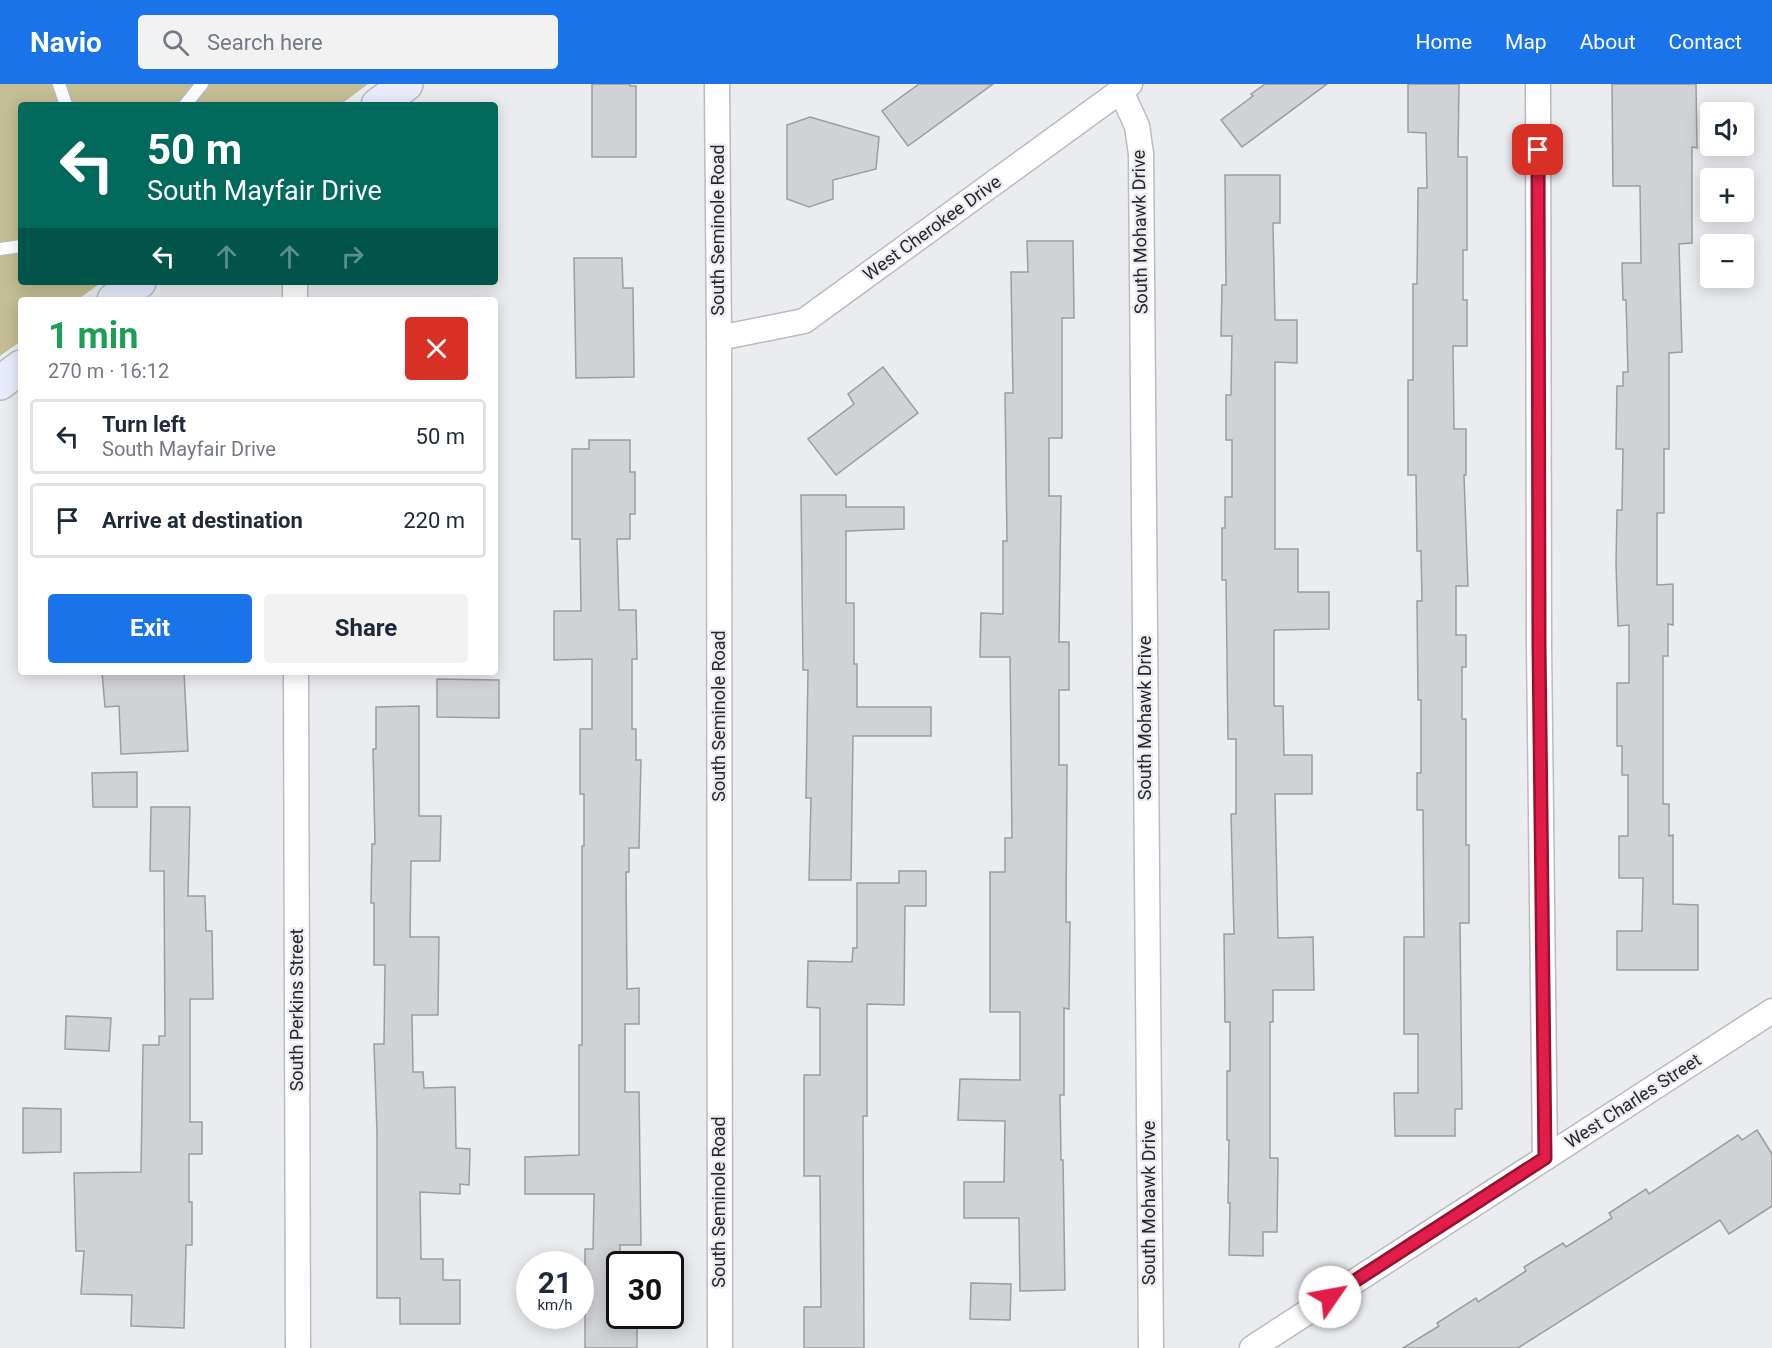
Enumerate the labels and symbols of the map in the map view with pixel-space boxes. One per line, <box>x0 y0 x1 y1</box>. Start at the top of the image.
pin <box>1512 124 1563 175</box>
street label: South Seminole Road <box>707 144 728 316</box>
street label: South Mohawk Drive <box>1128 150 1151 314</box>
street label: West Cherokee Drive <box>859 171 1005 285</box>
street label: South Seminole Road <box>708 630 729 802</box>
street label: South Mohawk Drive <box>1134 636 1155 800</box>
street label: South Perkins Street <box>286 929 307 1091</box>
street label: West Charles Street <box>1561 1049 1705 1152</box>
street label: South Seminole Road <box>708 1116 729 1288</box>
street label: South Mohawk Drive <box>1138 1121 1159 1285</box>
speed limit sign: 30 <box>606 1251 684 1329</box>
position arrow <box>1298 1265 1362 1329</box>

